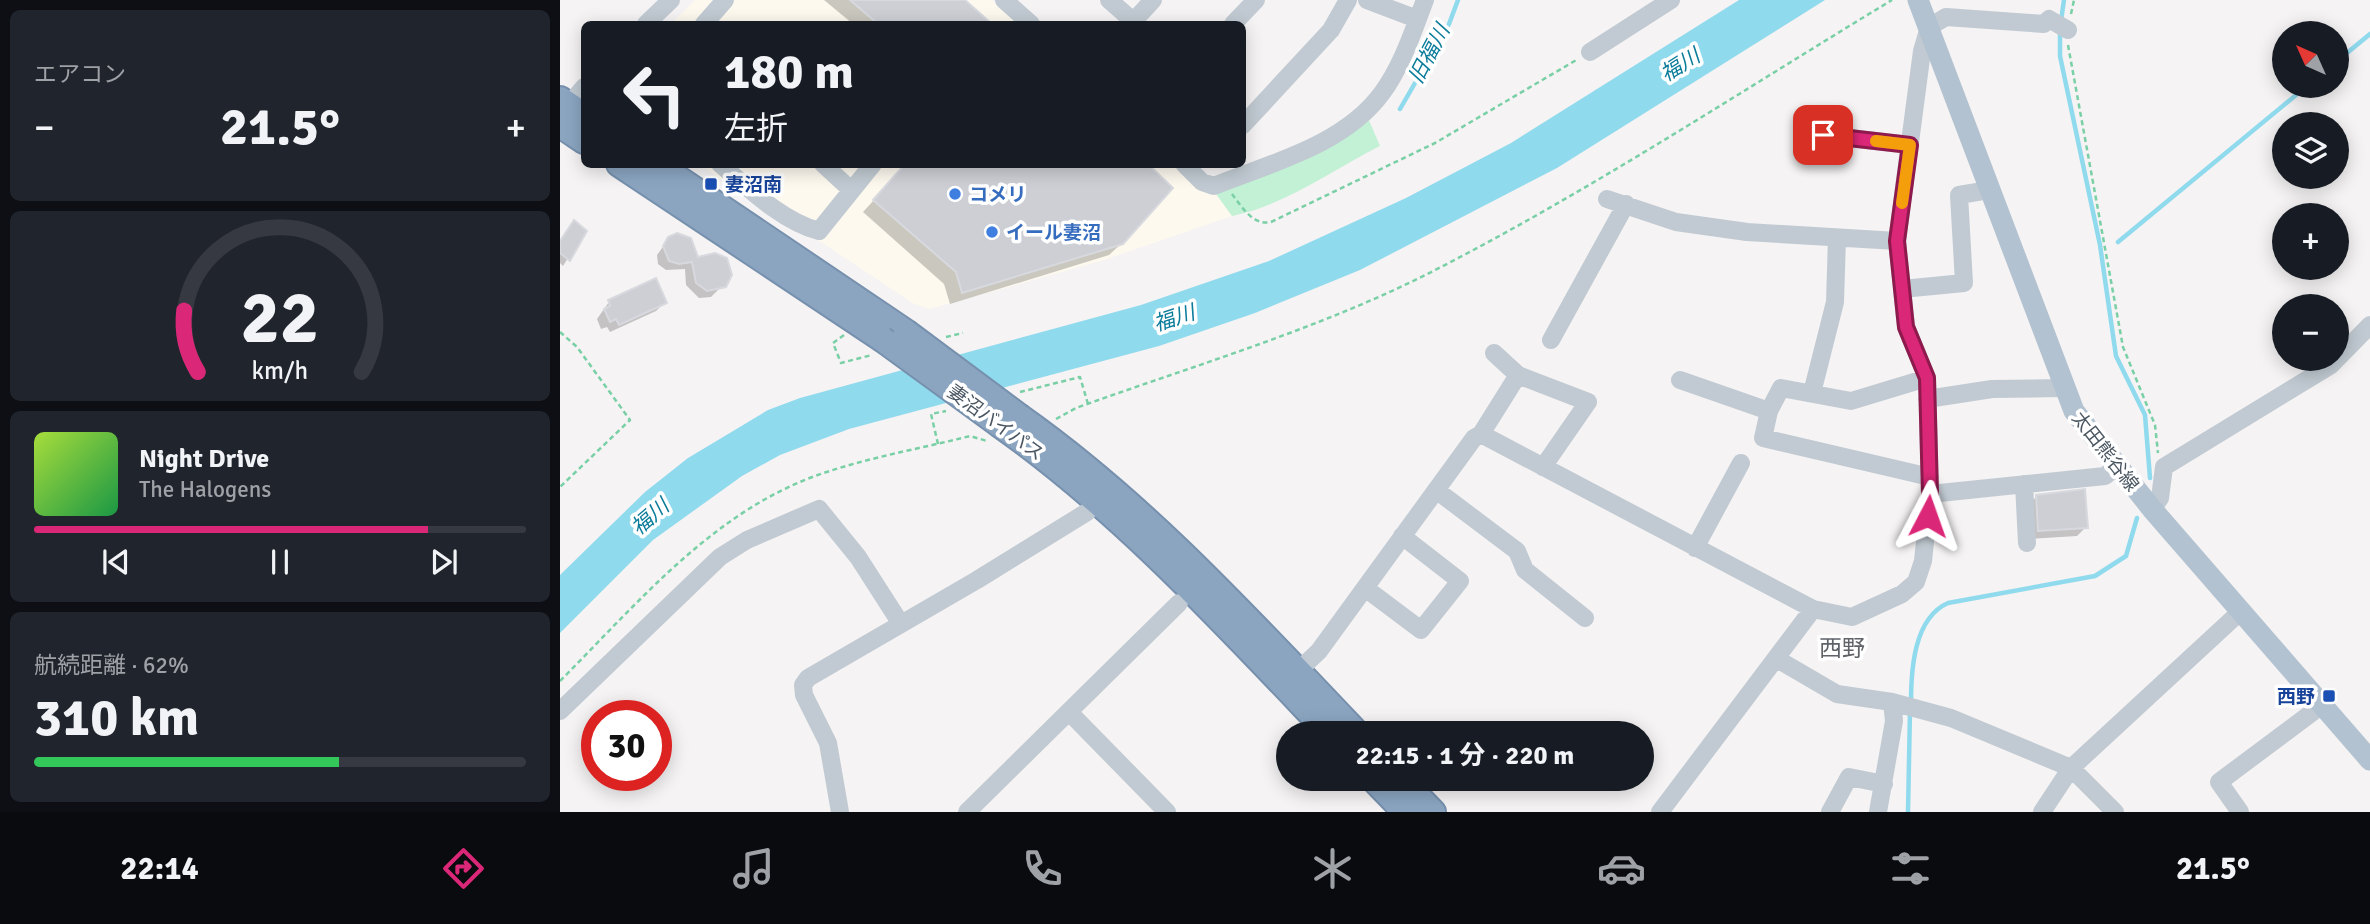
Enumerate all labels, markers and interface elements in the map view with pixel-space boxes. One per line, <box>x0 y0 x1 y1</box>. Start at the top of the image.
water label: 旧福川 <box>1403 18 1456 88</box>
north arrow <box>2272 21 2348 98</box>
map controls <box>2272 21 2349 371</box>
text: 180 m <box>724 42 854 102</box>
water label: 福川 <box>1655 42 1706 87</box>
icon: left <box>609 49 700 140</box>
text: エアコン <box>34 60 126 89</box>
text: 21.5° <box>220 95 340 159</box>
text: − <box>34 104 55 151</box>
text: + <box>505 104 526 151</box>
pin <box>1793 105 1853 165</box>
text: 左折 <box>724 109 788 148</box>
button: layers <box>2272 112 2349 189</box>
icon: arrive <box>1804 116 1842 154</box>
place label: 妻沼南 <box>725 173 782 197</box>
marker: 妻沼南 <box>703 176 719 192</box>
place label: コメリ <box>969 183 1026 207</box>
marker: コメリ <box>947 186 963 202</box>
button: + <box>2272 203 2349 280</box>
place label: イール妻沼 <box>1006 221 1101 245</box>
marker: イール妻沼 <box>984 224 1000 240</box>
text: 22 <box>241 274 319 363</box>
button: − <box>2272 294 2349 371</box>
water label: 福川 <box>1150 299 1200 337</box>
text: km/h <box>252 355 308 386</box>
street label: 妻沼バイパス <box>942 380 1048 466</box>
street label: 太田熊谷線 <box>2067 407 2144 496</box>
text: Night Drive <box>139 443 269 475</box>
text: The Halogens <box>139 475 271 504</box>
position arrow <box>1891 479 1965 553</box>
water label: 福川 <box>626 492 676 541</box>
icon: previous <box>97 543 135 581</box>
icon: pause <box>261 543 299 581</box>
icon: next <box>425 543 463 581</box>
district label: 西野 <box>1819 634 1865 663</box>
text: 航続距離 · 62% <box>34 651 189 680</box>
place label: 西野 <box>2277 685 2315 709</box>
text: 310 km <box>34 686 199 750</box>
marker: 西野 <box>2321 688 2337 704</box>
speed limit sign: 30 <box>581 700 672 791</box>
text: 22:15 · 1 分 · 220 m <box>1356 740 1574 772</box>
icon: directions <box>439 844 488 893</box>
icon: music <box>729 844 778 893</box>
icon: phone <box>1018 844 1067 893</box>
icon: climate <box>1308 844 1357 893</box>
icon: car <box>1597 844 1646 893</box>
icon: filters <box>1886 844 1935 893</box>
text: 22:14 <box>120 849 199 888</box>
text: 21.5° <box>2176 849 2250 888</box>

